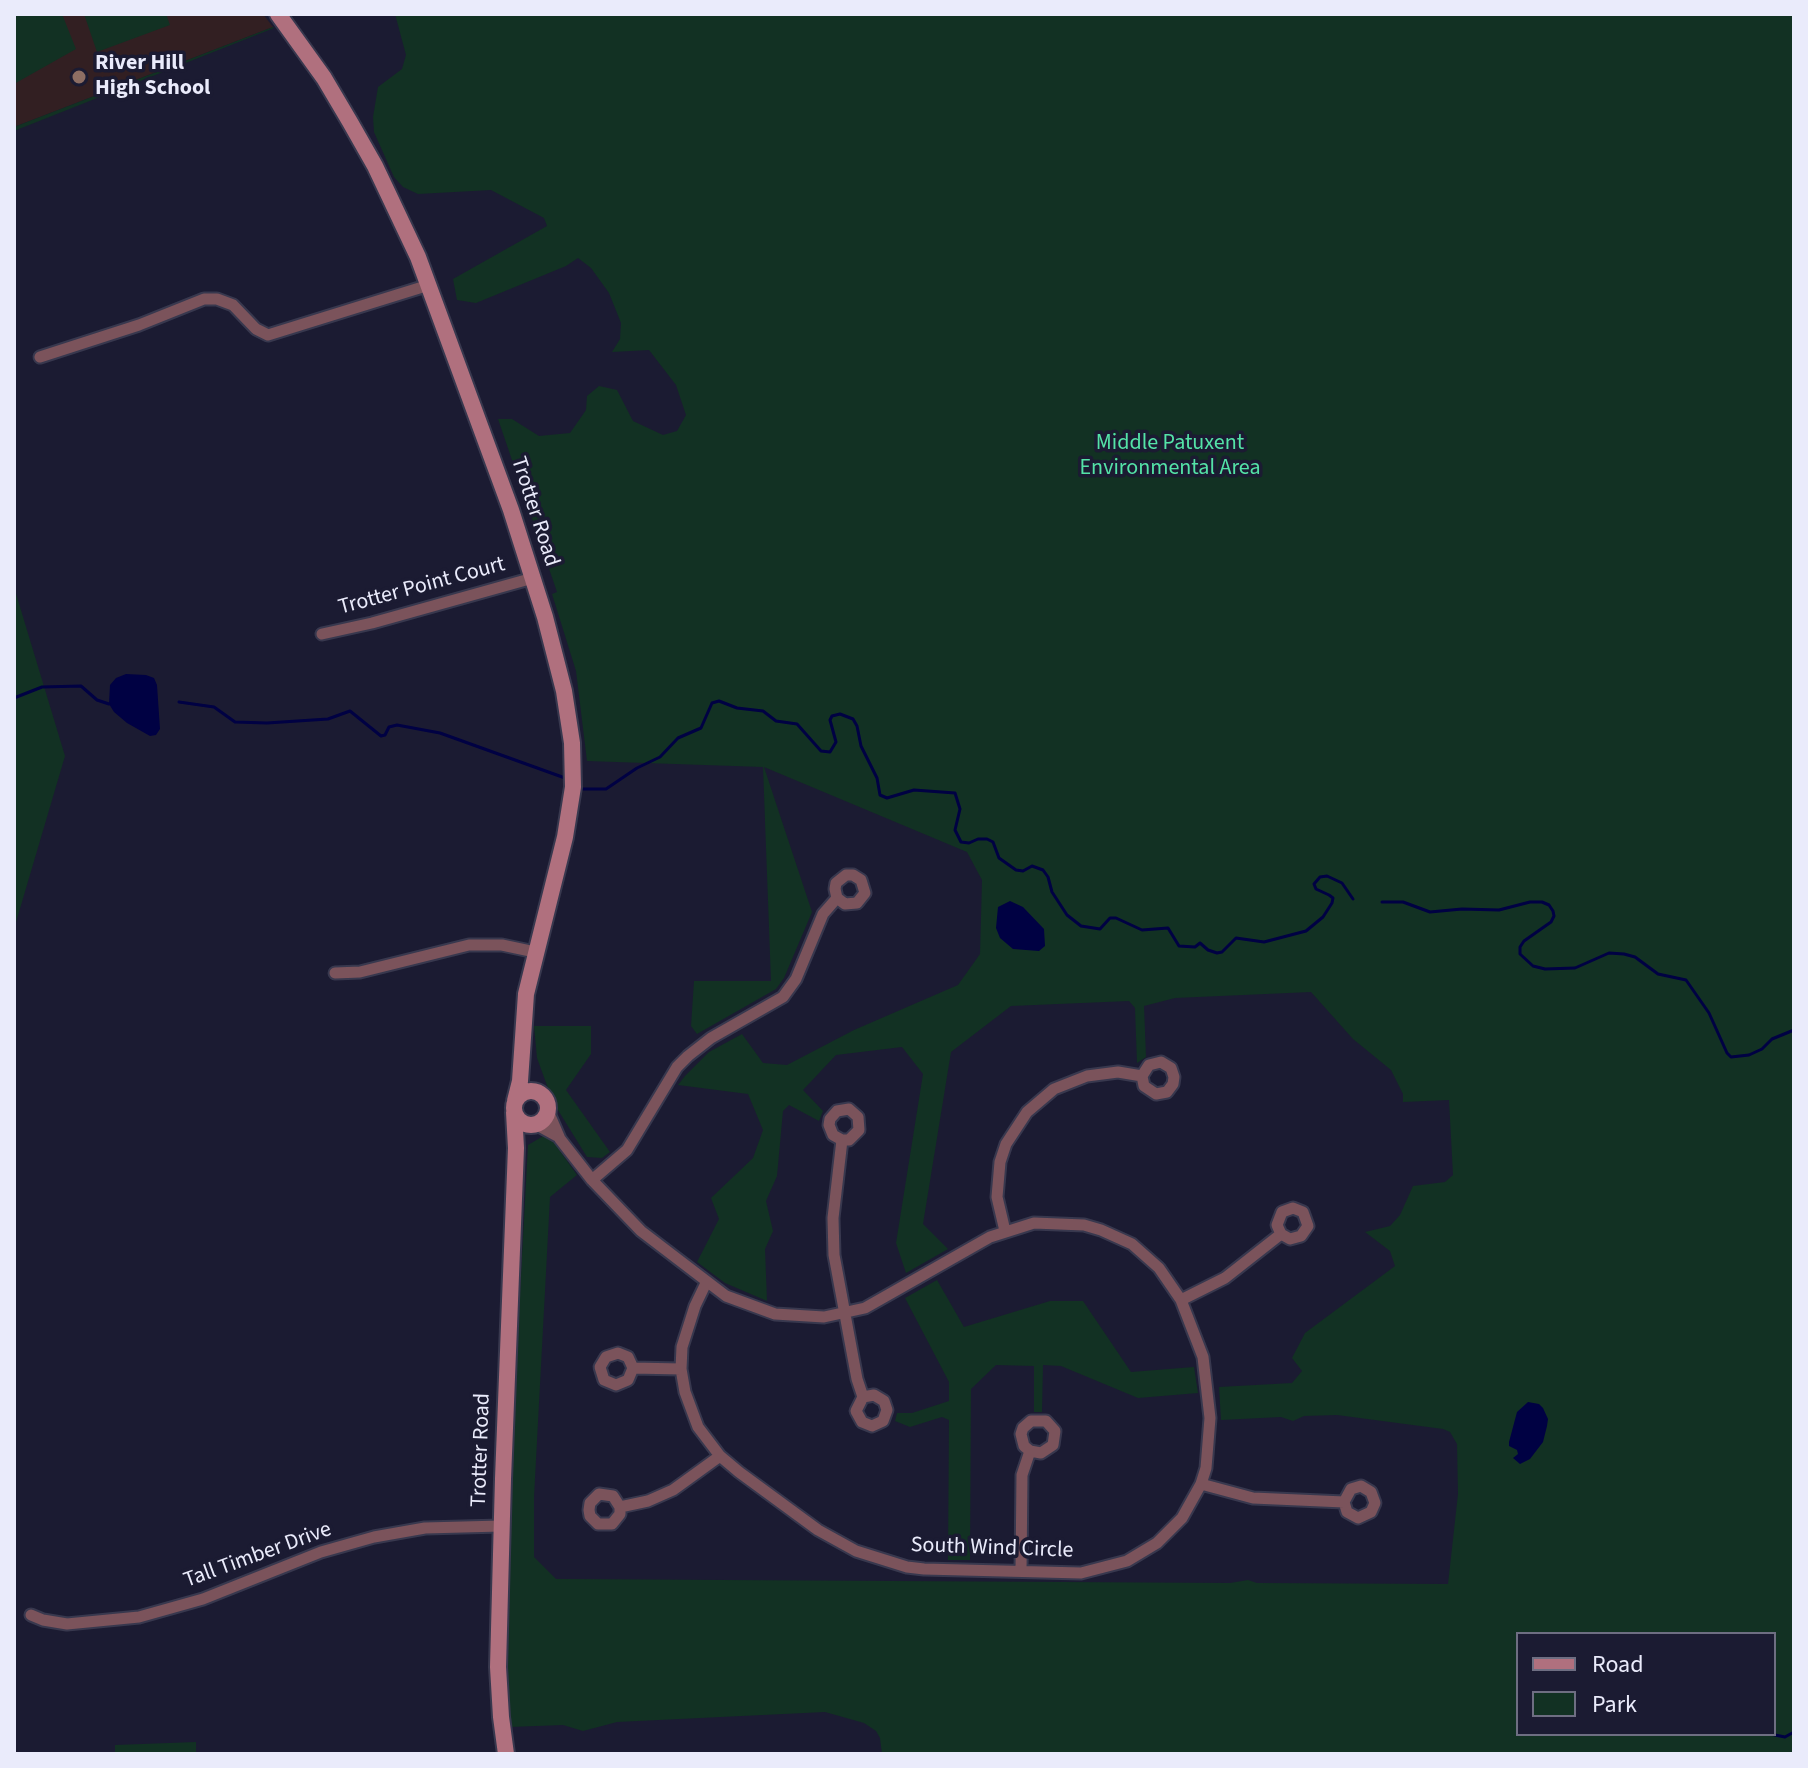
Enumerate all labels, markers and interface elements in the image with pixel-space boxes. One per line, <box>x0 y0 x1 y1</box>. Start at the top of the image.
place label: River Hill High School <box>95 51 210 102</box>
marker: River Hill High School <box>70 68 88 86</box>
park label: Middle Patuxent Environmental Area <box>1080 431 1260 482</box>
street label: Trotter Road <box>504 454 564 570</box>
street label: Trotter Point Court <box>336 552 508 622</box>
street label: Trotter Road <box>467 1393 497 1507</box>
street label: Tall Timber Drive <box>181 1517 335 1595</box>
street label: South Wind Circle <box>910 1533 1074 1565</box>
legend <box>1516 1632 1776 1736</box>
text: Road <box>1592 1647 1644 1682</box>
text: Park <box>1592 1687 1637 1722</box>

